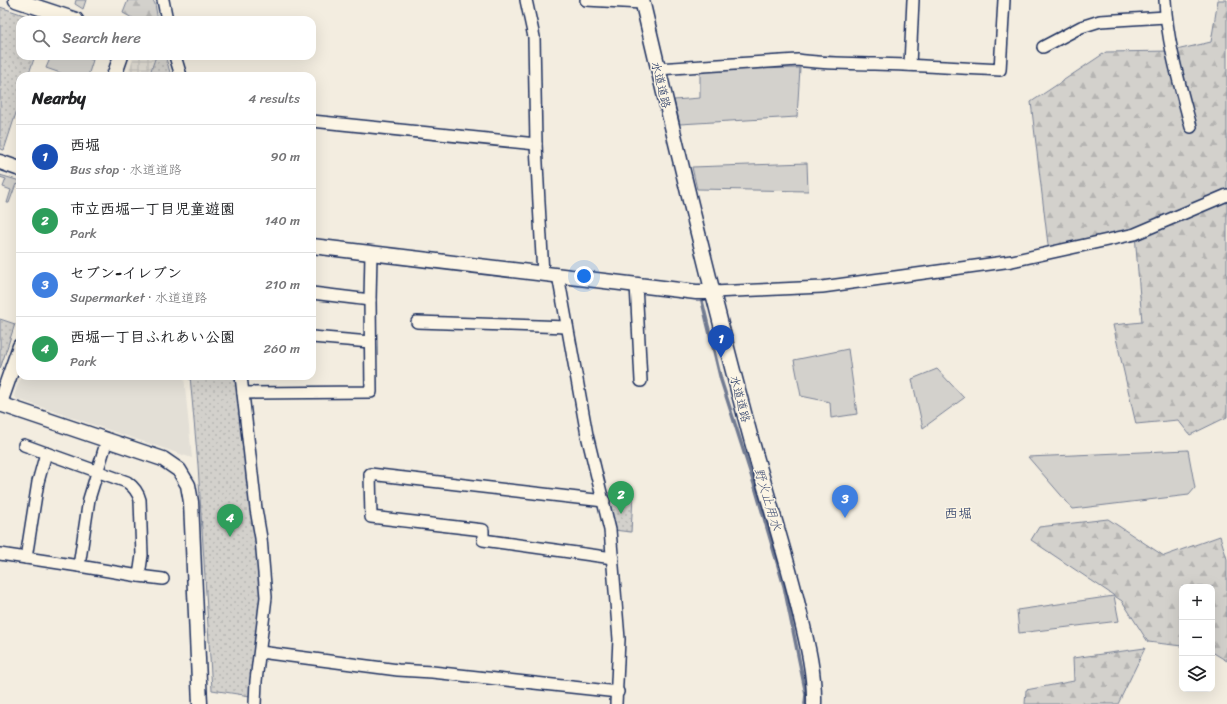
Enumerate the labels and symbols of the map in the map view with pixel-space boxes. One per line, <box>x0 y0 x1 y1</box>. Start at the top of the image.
street label: 水道道路 <box>645 59 677 111</box>
your location <box>574 266 594 286</box>
pin: 1 <box>708 325 734 358</box>
street label: 水道道路 <box>723 373 757 425</box>
water label: 野火止用水 <box>747 465 789 533</box>
pin: 2 <box>608 481 634 514</box>
pin: 3 <box>832 485 858 518</box>
district label: 西堀 <box>944 501 972 526</box>
pin: 4 <box>217 504 243 537</box>

